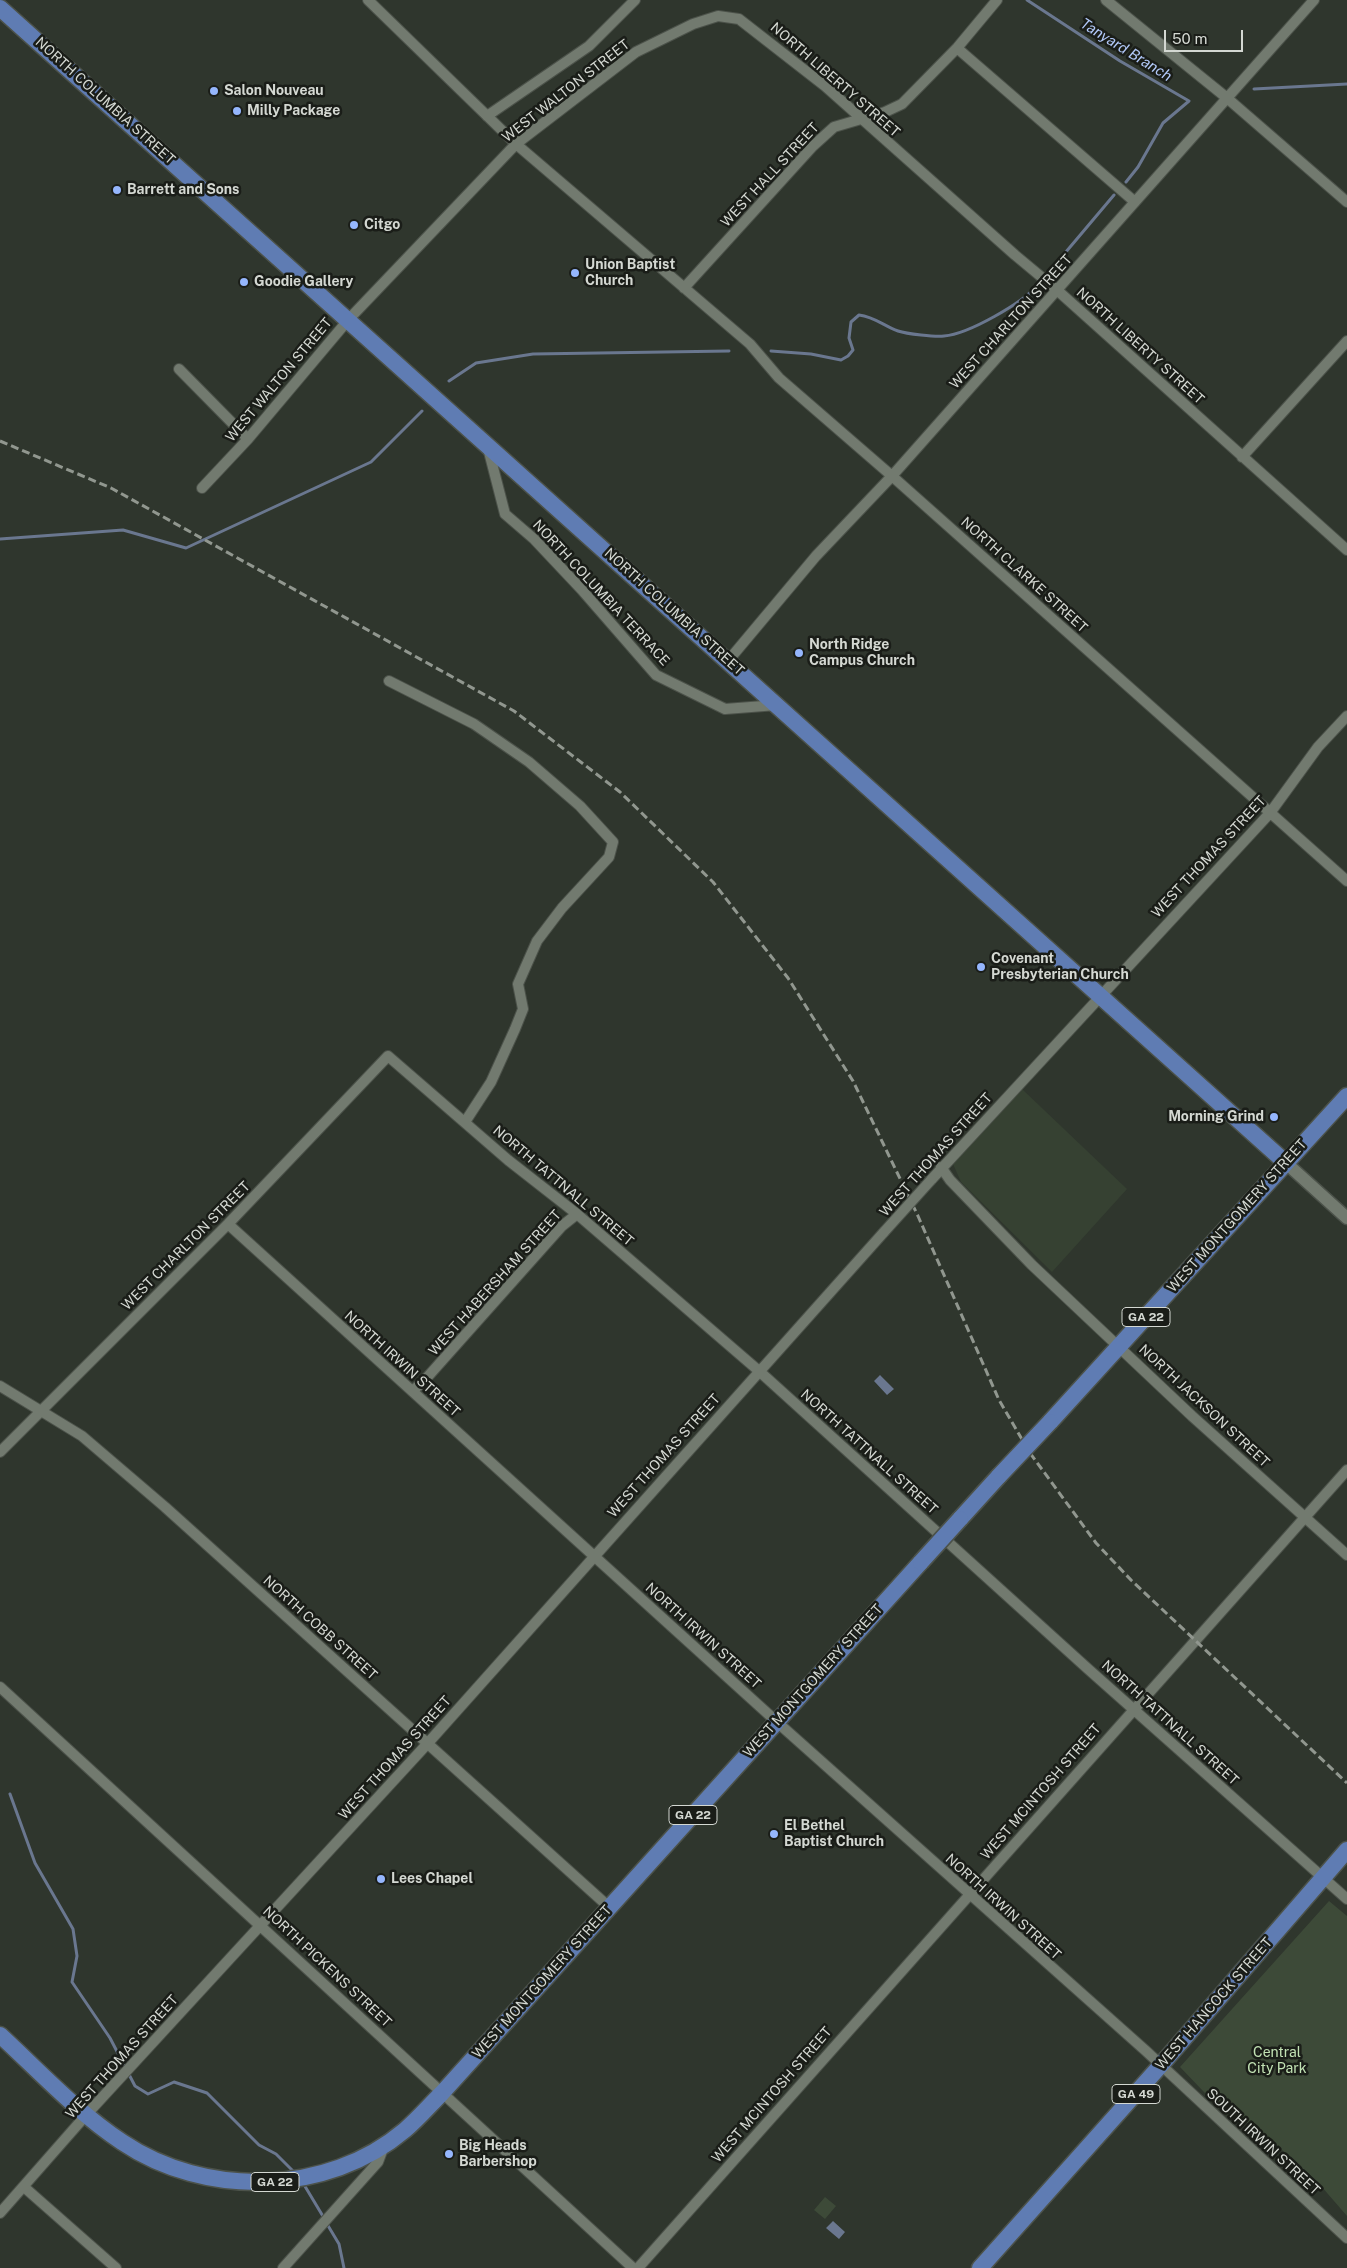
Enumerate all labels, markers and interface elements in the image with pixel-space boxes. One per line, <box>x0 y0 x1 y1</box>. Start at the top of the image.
water label: Tanyard Branch <box>1077 15 1175 85</box>
street label: NORTH LIBERTY STREET <box>767 19 903 141</box>
scale bar <box>1167 20 1246 52</box>
text: 50 m <box>1172 30 1207 47</box>
street label: NORTH COLUMBIA STREET <box>32 34 178 168</box>
street label: WEST WALTON STREET <box>499 36 633 146</box>
place label: Salon Nouveau <box>224 83 324 99</box>
marker: Salon Nouveau <box>208 85 220 97</box>
place label: Milly Package <box>247 103 340 119</box>
marker: Milly Package <box>231 105 243 117</box>
street label: WEST HALL STREET <box>717 119 823 231</box>
place label: Barrett and Sons <box>127 182 239 198</box>
marker: Barrett and Sons <box>111 184 123 196</box>
place label: Citgo <box>364 217 400 233</box>
marker: Citgo <box>348 219 360 231</box>
street label: WEST CHARLTON STREET <box>946 251 1076 393</box>
place label: Union Baptist Church <box>585 257 675 290</box>
marker: Union Baptist Church <box>569 267 581 279</box>
place label: Goodie Gallery <box>254 274 353 290</box>
marker: Goodie Gallery <box>238 276 250 288</box>
street label: NORTH LIBERTY STREET <box>1073 284 1207 408</box>
street label: WEST WALTON STREET <box>222 315 336 445</box>
street label: NORTH CLARKE STREET <box>957 514 1091 636</box>
street label: NORTH COLUMBIA TERRACE <box>529 517 673 669</box>
street label: NORTH COLUMBIA STREET <box>601 545 747 679</box>
place label: North Ridge Campus Church <box>809 637 915 670</box>
marker: North Ridge Campus Church <box>793 647 805 659</box>
street label: WEST THOMAS STREET <box>1148 793 1270 921</box>
place label: Covenant Presbyterian Church <box>991 951 1129 984</box>
marker: Covenant Presbyterian Church <box>975 961 987 973</box>
street label: WEST THOMAS STREET <box>876 1090 996 1220</box>
place label: Morning Grind <box>1168 1109 1264 1125</box>
marker: Morning Grind <box>1268 1111 1280 1123</box>
street label: NORTH TATTNALL STREET <box>489 1122 637 1250</box>
street label: WEST MONTGOMERY STREET <box>1164 1136 1310 1296</box>
street label: WEST CHARLTON STREET <box>118 1178 254 1314</box>
street label: WEST HABERSHAM STREET <box>425 1207 565 1359</box>
street label: NORTH IRWIN STREET <box>341 1308 463 1420</box>
road number: GA 22 <box>1122 1308 1170 1326</box>
street label: NORTH JACKSON STREET <box>1135 1341 1273 1471</box>
street label: NORTH TATTNALL STREET <box>797 1386 941 1518</box>
street label: WEST THOMAS STREET <box>604 1391 724 1521</box>
street label: NORTH COBB STREET <box>259 1572 381 1684</box>
street label: NORTH IRWIN STREET <box>642 1580 764 1692</box>
street label: WEST MONTGOMERY STREET <box>740 1601 886 1761</box>
street label: NORTH TATTNALL STREET <box>1098 1657 1242 1789</box>
street label: WEST THOMAS STREET <box>335 1693 455 1823</box>
street label: WEST MCINTOSH STREET <box>977 1721 1105 1863</box>
road number: GA 22 <box>669 1806 717 1824</box>
place label: El Bethel Baptist Church <box>784 1818 884 1850</box>
marker: El Bethel Baptist Church <box>768 1828 780 1840</box>
street label: NORTH IRWIN STREET <box>942 1851 1064 1963</box>
place label: Lees Chapel <box>391 1871 473 1887</box>
marker: Lees Chapel <box>375 1873 387 1885</box>
street label: WEST MONTGOMERY STREET <box>469 1902 615 2062</box>
street label: NORTH PICKENS STREET <box>259 1903 395 2031</box>
street label: WEST HANCOCK STREET <box>1152 1935 1276 2073</box>
street label: WEST THOMAS STREET <box>62 1992 182 2122</box>
street label: WEST MCINTOSH STREET <box>708 2024 836 2166</box>
park label: Central City Park <box>1247 2045 1307 2078</box>
road number: GA 49 <box>1112 2084 1160 2104</box>
street label: SOUTH IRWIN STREET <box>1203 2085 1323 2199</box>
place label: Big Heads Barbershop <box>459 2138 537 2170</box>
marker: Big Heads Barbershop <box>443 2148 455 2160</box>
road number: GA 22 <box>251 2172 299 2192</box>

